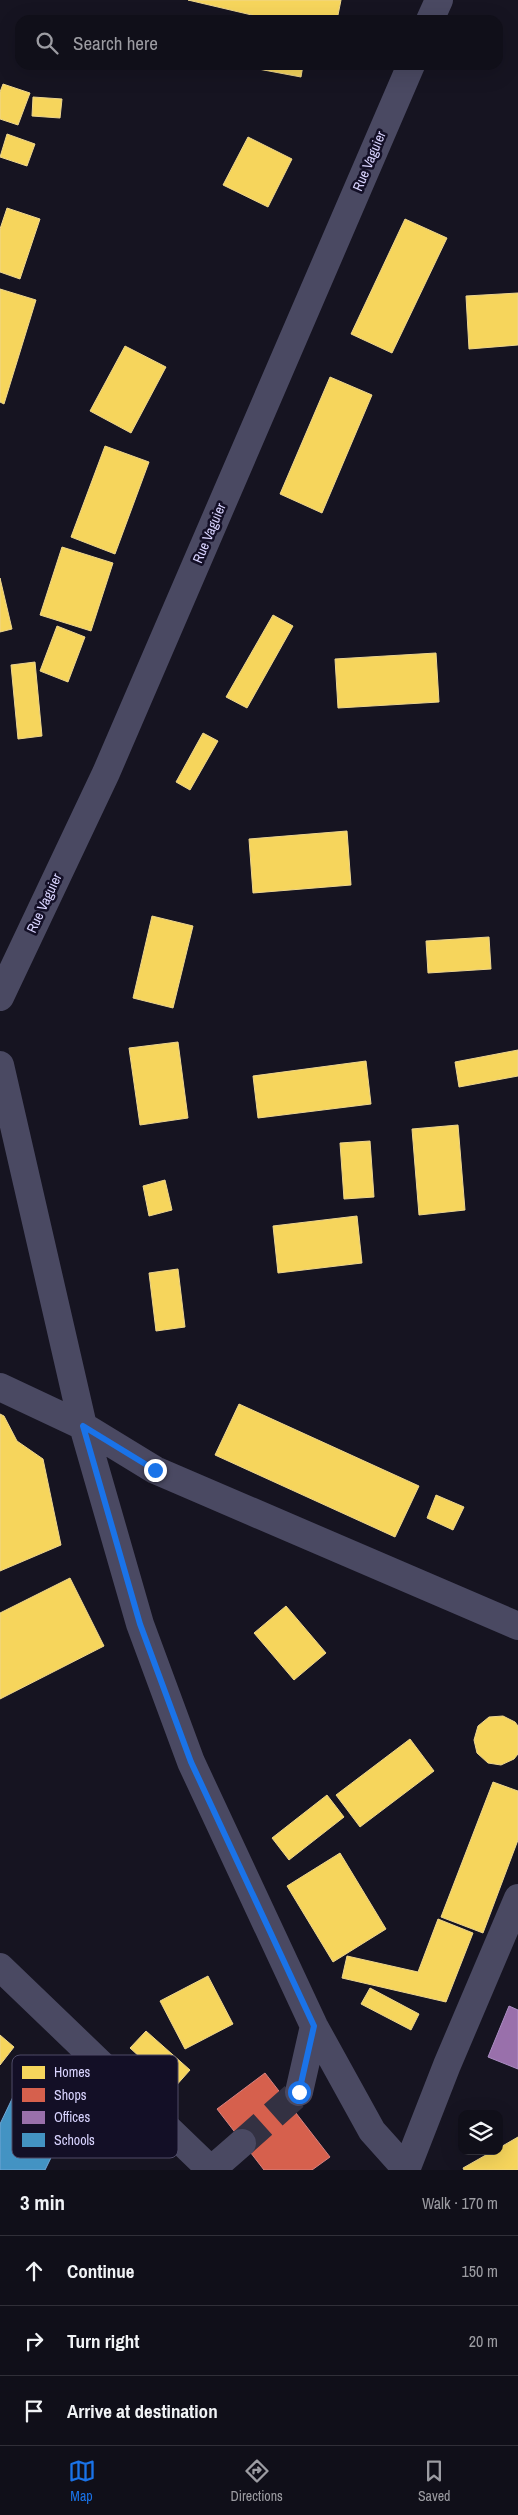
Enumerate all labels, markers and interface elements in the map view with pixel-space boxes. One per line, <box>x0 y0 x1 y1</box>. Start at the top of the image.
search box <box>15 15 503 70</box>
icon: search <box>33 29 61 57</box>
text: Search here <box>73 30 158 56</box>
street label: Rue Vaguier <box>348 128 390 194</box>
street label: Rue Vaguier <box>188 500 230 566</box>
street label: Rue Vaguier <box>22 870 66 936</box>
route end <box>144 1459 167 1482</box>
legend <box>12 2055 178 2158</box>
text: Homes <box>54 2063 91 2081</box>
route start <box>288 2081 311 2104</box>
text: Shops <box>54 2086 87 2104</box>
text: Offices <box>54 2108 90 2126</box>
map controls <box>458 2110 503 2155</box>
button: layers <box>458 2110 503 2155</box>
text: Schools <box>54 2131 95 2149</box>
text: 3 min <box>20 2188 65 2217</box>
text: Walk · 170 m <box>422 2192 498 2214</box>
icon: ahead <box>20 2257 48 2285</box>
text: Continue <box>67 2258 135 2284</box>
text: 150 m <box>462 2260 498 2282</box>
icon: right <box>20 2327 48 2355</box>
text: Turn right <box>67 2328 139 2354</box>
text: 20 m <box>469 2330 498 2352</box>
icon: arrive <box>20 2397 48 2425</box>
text: Arrive at destination <box>67 2398 218 2424</box>
tab: Map <box>68 2457 96 2505</box>
tab: Directions <box>231 2457 283 2505</box>
tab: Saved <box>418 2457 450 2505</box>

